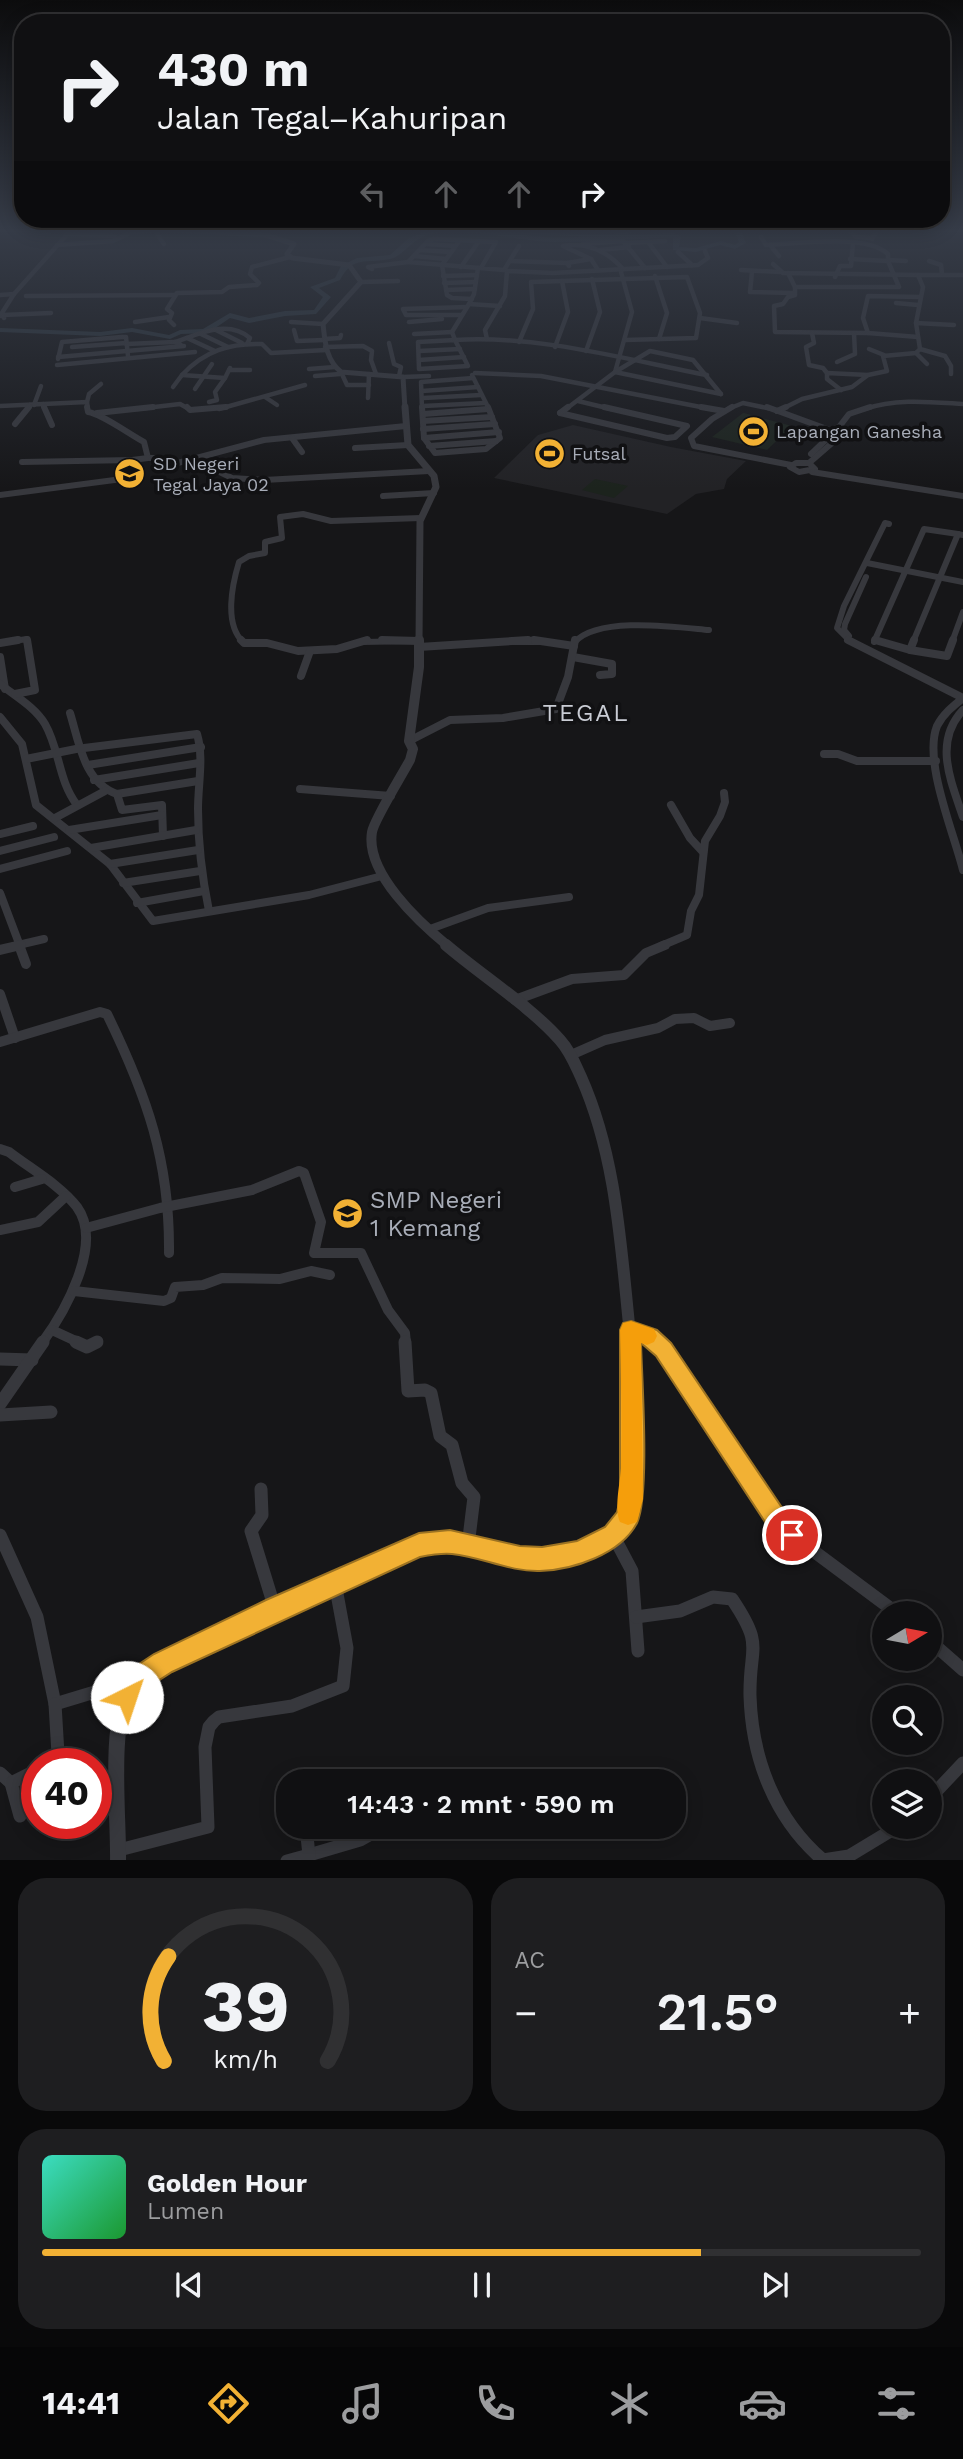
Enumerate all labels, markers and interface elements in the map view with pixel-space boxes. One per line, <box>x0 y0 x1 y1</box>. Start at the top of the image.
text: 430 m <box>157 40 309 98</box>
icon: right <box>42 42 133 133</box>
text: Jalan Tegal–Kahuripan <box>157 99 507 137</box>
icon: left <box>354 175 392 213</box>
icon: ahead <box>427 175 465 213</box>
icon: ahead <box>500 175 538 213</box>
icon: right <box>573 175 611 213</box>
sports icon: Lapangan Ganesha <box>736 414 770 448</box>
place label: Lapangan Ganesha <box>776 421 942 442</box>
sports icon: Futsal <box>532 436 566 470</box>
place label: Futsal <box>572 443 627 464</box>
place label: SD Negeri Tegal Jaya 02 <box>153 453 269 495</box>
school or university icon: SD Negeri Tegal Jaya 02 <box>113 456 147 490</box>
district label: TEGAL <box>542 699 630 727</box>
place label: SMP Negeri 1 Kemang <box>370 1186 502 1242</box>
school or university icon: SMP Negeri 1 Kemang <box>330 1197 364 1231</box>
pin <box>762 1505 822 1565</box>
icon: arrive <box>773 1516 811 1554</box>
north arrow <box>872 1601 942 1671</box>
map controls <box>872 1601 942 1839</box>
position arrow <box>90 1660 164 1734</box>
button: search <box>872 1685 942 1755</box>
speed limit sign: 40 <box>21 1748 112 1839</box>
button: layers <box>872 1769 942 1839</box>
text: 14:43 · 2 mnt · 590 m <box>347 1789 615 1819</box>
text: AC <box>515 1947 545 1974</box>
text: 39 <box>201 1963 289 2049</box>
text: 21.5° <box>657 1982 779 2043</box>
text: − <box>515 1991 537 2035</box>
text: + <box>898 1991 921 2035</box>
text: km/h <box>213 2044 277 2073</box>
text: Golden Hour <box>147 2168 307 2198</box>
text: Lumen <box>147 2198 224 2225</box>
icon: previous <box>170 2266 208 2304</box>
icon: pause <box>463 2266 501 2304</box>
icon: next <box>756 2266 794 2304</box>
icon: directions <box>204 2379 253 2428</box>
icon: music <box>338 2379 387 2428</box>
icon: phone <box>471 2379 520 2428</box>
icon: climate <box>605 2379 654 2428</box>
icon: car <box>738 2379 787 2428</box>
icon: filters <box>872 2379 921 2428</box>
text: 14:41 <box>42 2384 120 2422</box>

